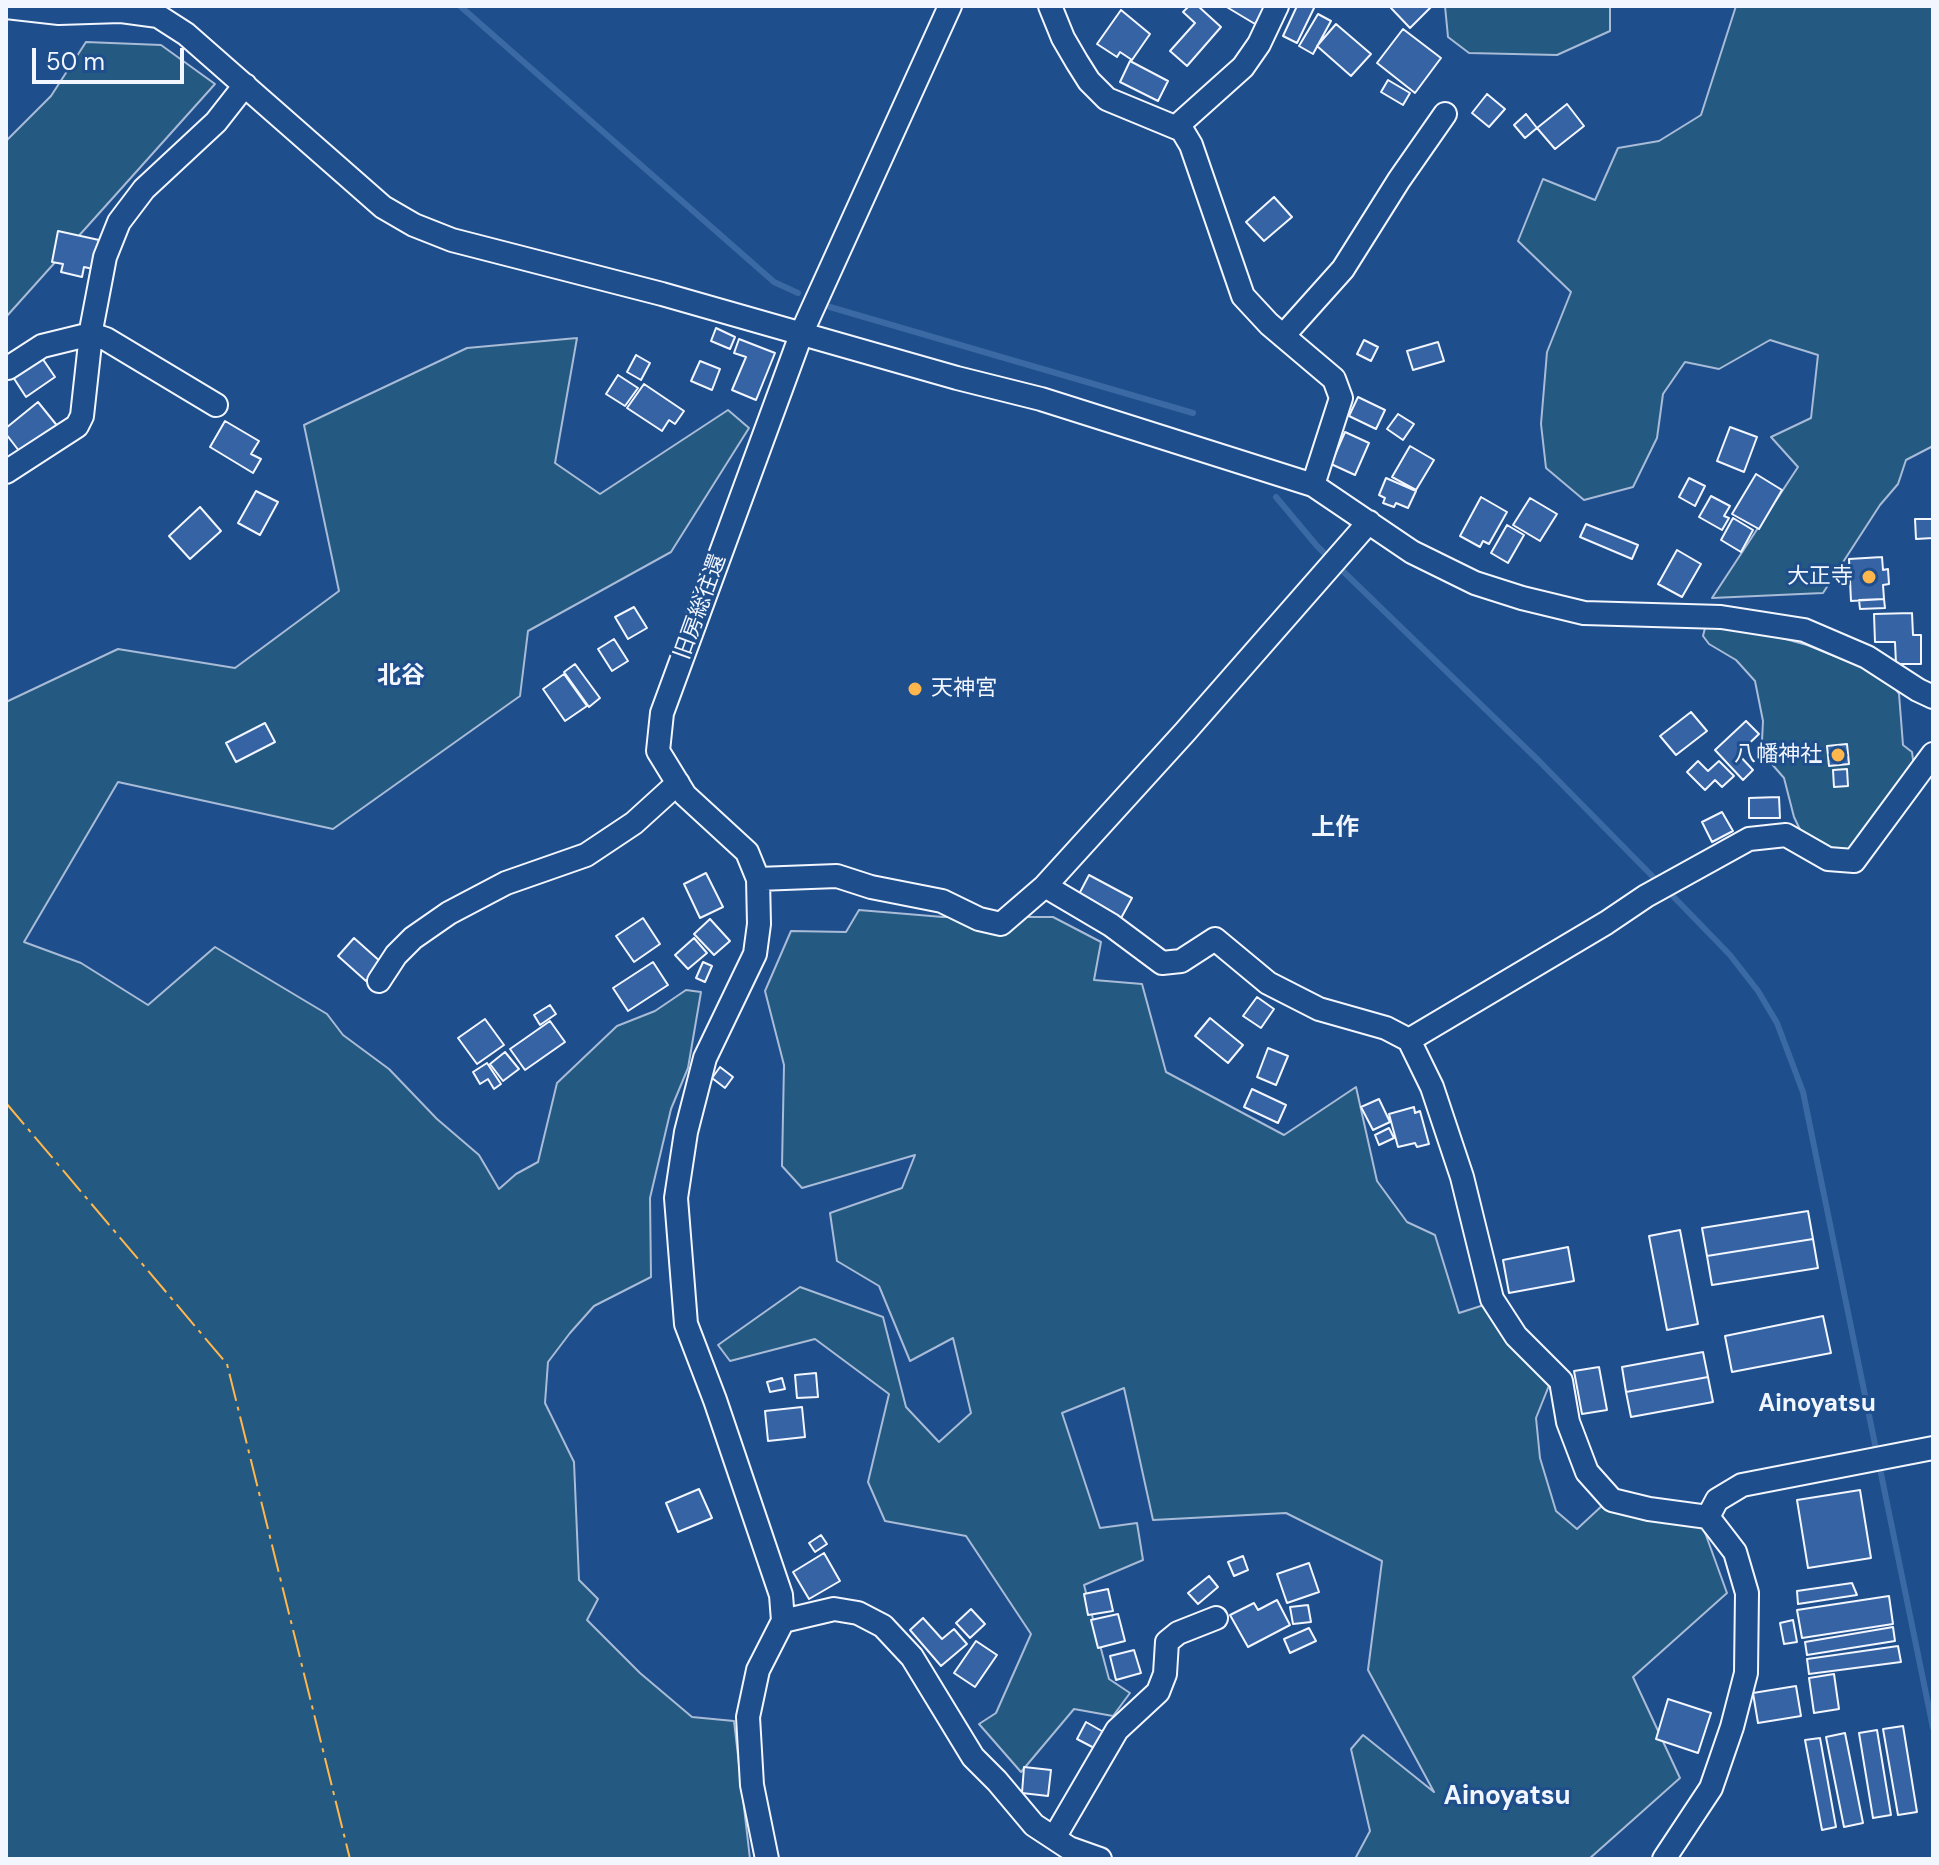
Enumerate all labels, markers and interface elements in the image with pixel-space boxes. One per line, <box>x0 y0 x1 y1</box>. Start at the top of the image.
scale bar <box>36 32 188 82</box>
text: 50 m <box>46 46 105 77</box>
street label: 旧房総往還 <box>670 551 732 663</box>
place label: 大正寺 <box>1787 564 1853 590</box>
marker: 大正寺 <box>1860 568 1878 586</box>
district label: 北谷 <box>377 663 425 691</box>
place label: 天神宮 <box>931 676 997 702</box>
marker: 天神宮 <box>906 680 924 698</box>
place label: 八幡神社 <box>1734 742 1822 768</box>
marker: 八幡神社 <box>1829 746 1847 764</box>
district label: 上作 <box>1311 815 1359 843</box>
district label: Ainoyatsu <box>1758 1391 1876 1419</box>
district label: Ainoyatsu <box>1443 1781 1571 1813</box>

